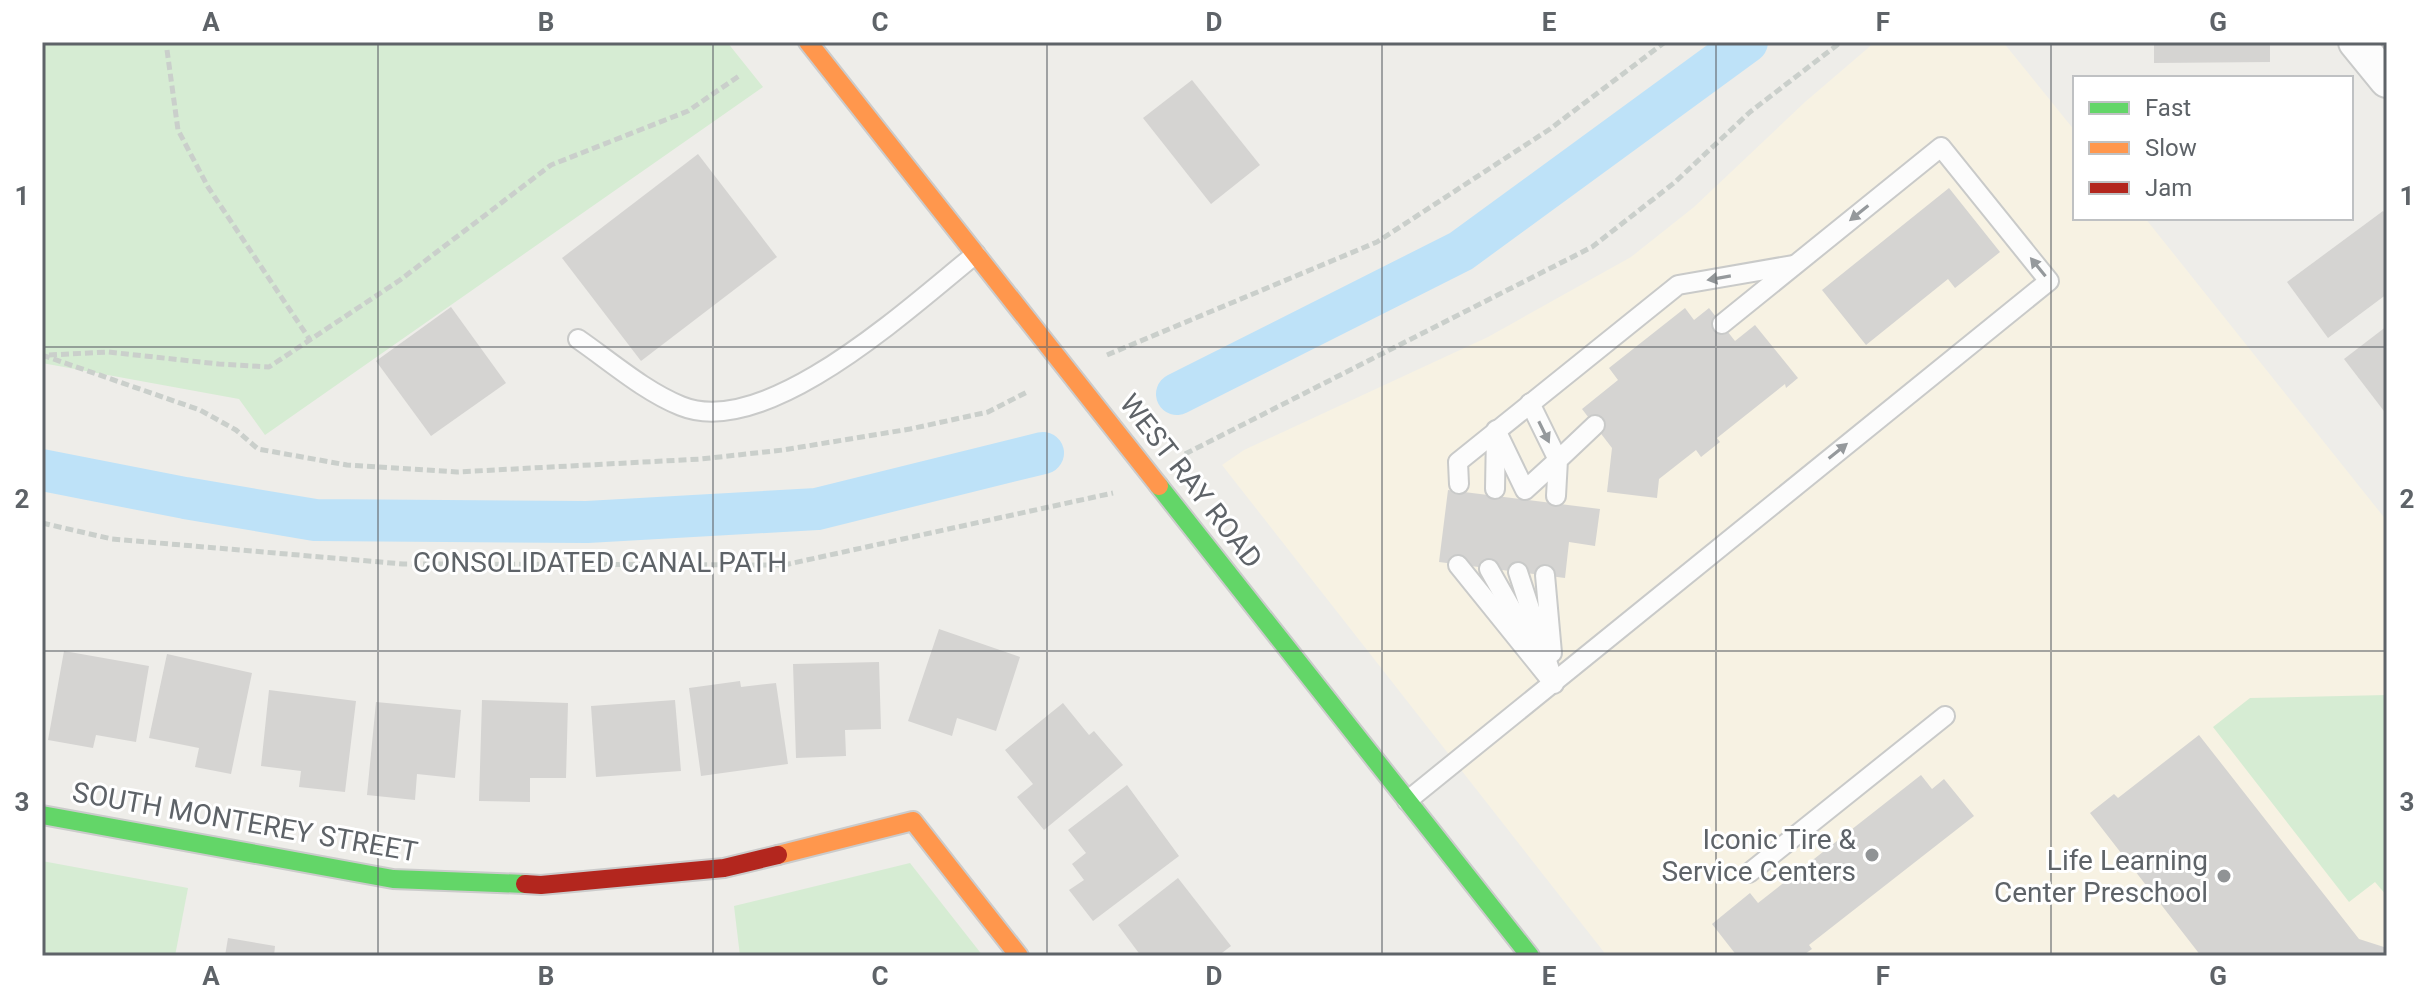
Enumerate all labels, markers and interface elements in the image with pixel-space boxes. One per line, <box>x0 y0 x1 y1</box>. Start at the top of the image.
text: A <box>202 7 220 37</box>
text: B <box>538 7 554 37</box>
text: C <box>871 7 889 37</box>
text: D <box>1206 7 1222 37</box>
text: E <box>1542 7 1557 37</box>
text: F <box>1876 7 1890 37</box>
text: G <box>2209 7 2227 37</box>
legend <box>2073 76 2353 220</box>
text: Fast <box>2145 94 2191 122</box>
text: Slow <box>2145 134 2197 162</box>
text: Jam <box>2145 174 2192 202</box>
text: 1 <box>15 181 29 211</box>
text: 1 <box>2400 181 2414 211</box>
one-way arrow <box>1849 204 1869 221</box>
one-way arrow <box>2030 258 2047 278</box>
one-way arrow <box>1706 272 1731 284</box>
street label: WEST RAY ROAD <box>1113 388 1269 574</box>
one-way arrow <box>1537 420 1551 443</box>
one-way arrow <box>1828 443 1848 460</box>
text: 2 <box>15 484 29 514</box>
text: 2 <box>2400 484 2414 514</box>
street label: CONSOLIDATED CANAL PATH <box>413 546 787 579</box>
street label: SOUTH MONTEREY STREET <box>70 775 420 869</box>
text: 3 <box>15 787 29 817</box>
text: 3 <box>2400 787 2414 817</box>
place label: Iconic Tire & Service Centers <box>1661 823 1857 888</box>
place label: Life Learning Center Preschool <box>1994 844 2208 909</box>
marker: Iconic Tire & Service Centers <box>1863 846 1881 864</box>
marker: Life Learning Center Preschool <box>2215 867 2233 885</box>
text: A <box>202 961 220 991</box>
text: B <box>538 961 554 991</box>
text: C <box>871 961 889 991</box>
text: D <box>1206 961 1222 991</box>
text: E <box>1542 961 1557 991</box>
text: F <box>1876 961 1890 991</box>
text: G <box>2209 961 2227 991</box>

